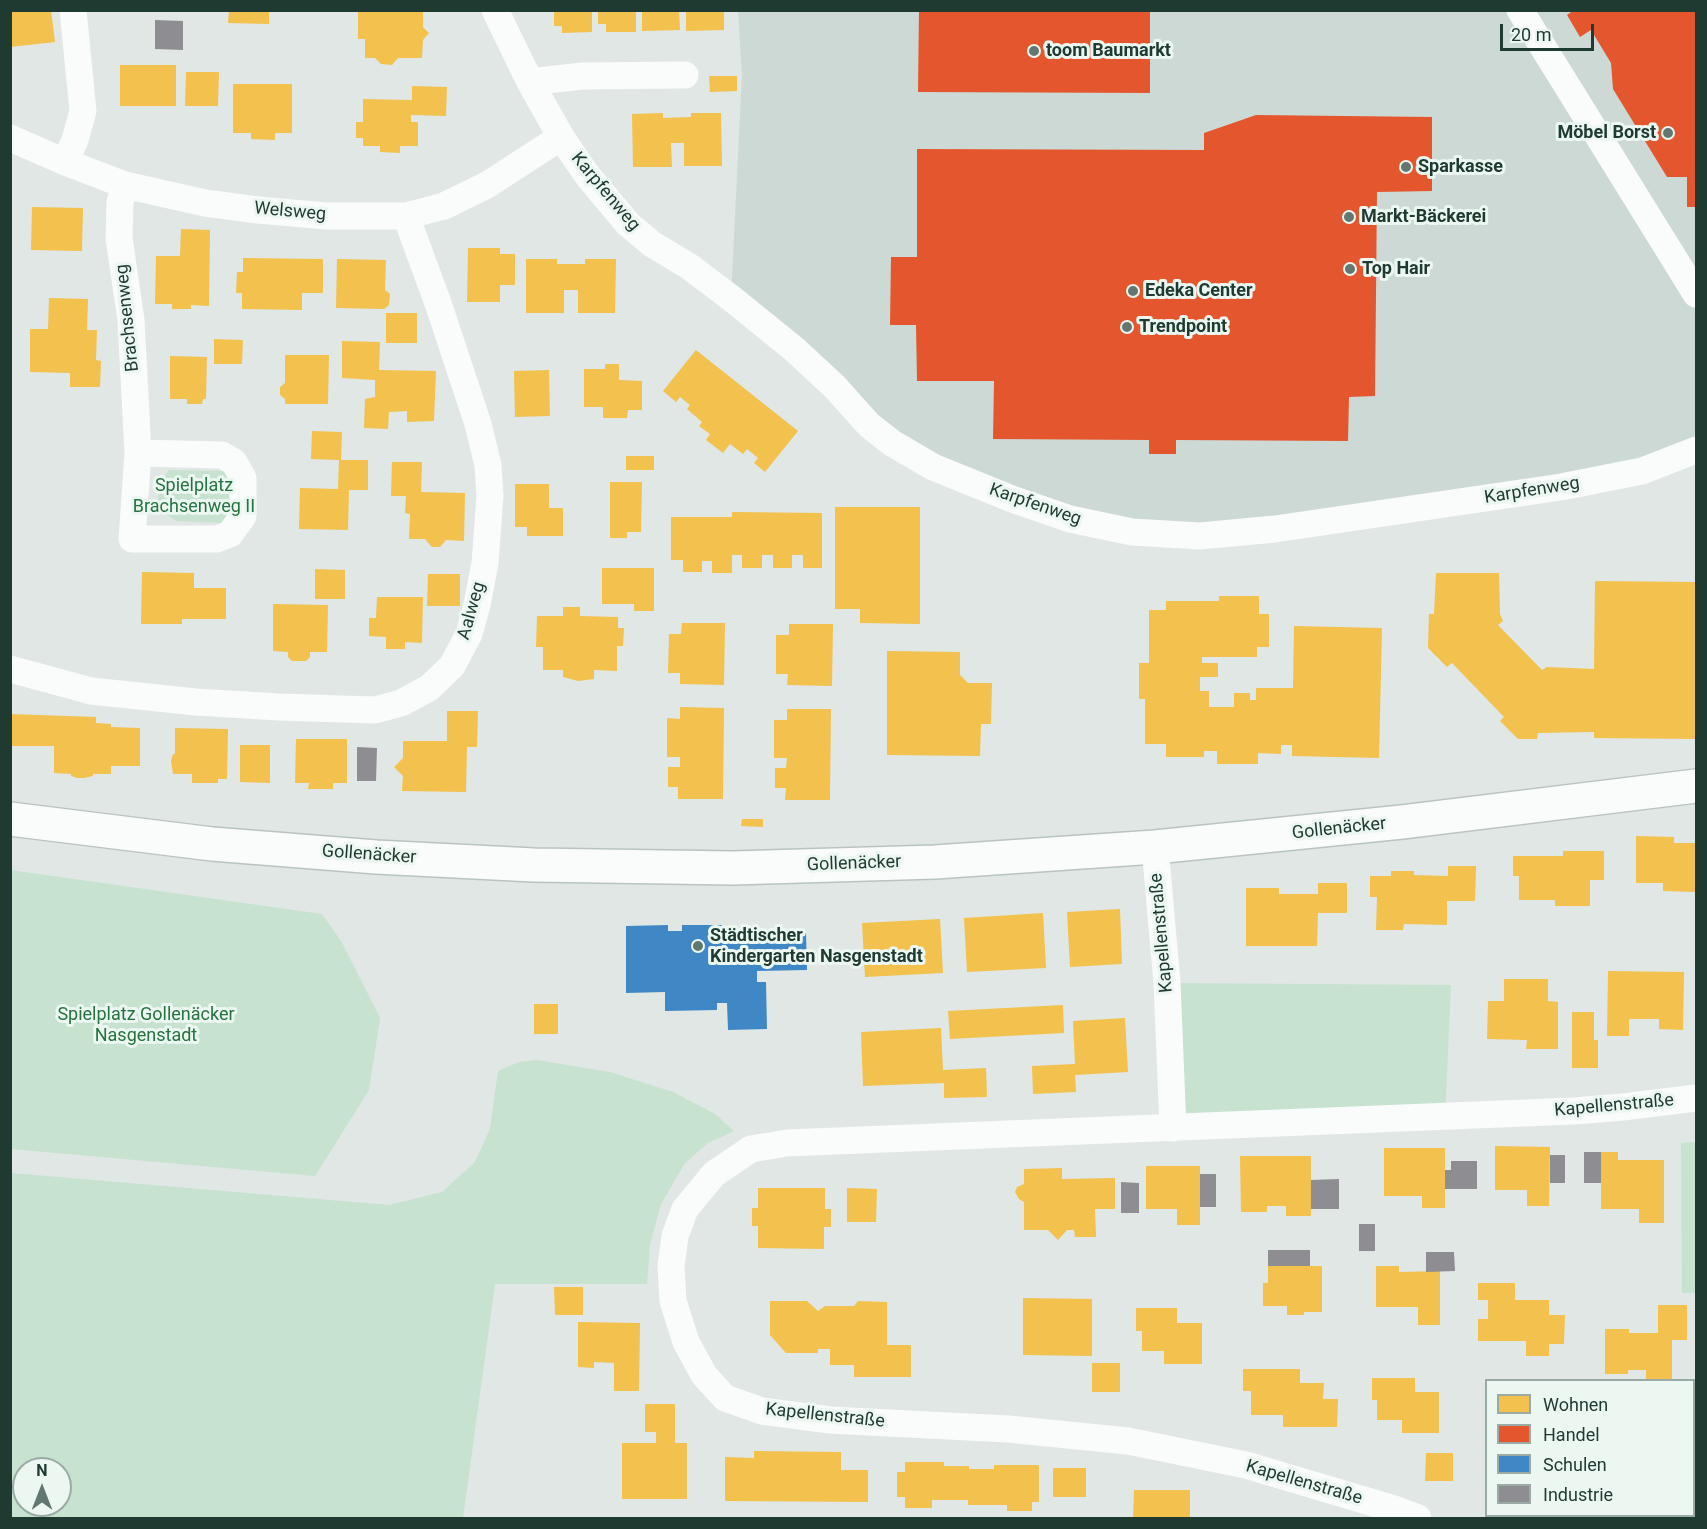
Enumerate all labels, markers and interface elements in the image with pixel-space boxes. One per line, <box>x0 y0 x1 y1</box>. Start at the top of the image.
scale bar <box>1503 12 1598 50</box>
text: 20 m <box>1511 24 1551 45</box>
place label: toom Baumarkt <box>1046 40 1171 62</box>
marker: toom Baumarkt <box>1027 44 1041 58</box>
place label: Möbel Borst <box>1557 122 1656 144</box>
marker: Möbel Borst <box>1661 126 1675 140</box>
street label: Karpfenweg <box>566 148 644 236</box>
place label: Sparkasse <box>1418 156 1503 178</box>
marker: Sparkasse <box>1399 160 1413 174</box>
street label: Welsweg <box>253 198 327 226</box>
place label: Markt-Bäckerei <box>1361 206 1486 228</box>
marker: Markt-Bäckerei <box>1342 210 1356 224</box>
place label: Top Hair <box>1362 258 1430 280</box>
marker: Top Hair <box>1343 262 1357 276</box>
street label: Brachsenweg <box>112 263 144 373</box>
place label: Edeka Center <box>1145 280 1253 302</box>
marker: Edeka Center <box>1126 284 1140 298</box>
place label: Trendpoint <box>1139 316 1227 338</box>
marker: Trendpoint <box>1120 320 1134 334</box>
street label: Karpfenweg <box>1483 473 1581 509</box>
park label: Spielplatz Brachsenweg II <box>133 475 255 518</box>
street label: Karpfenweg <box>986 479 1084 531</box>
street label: Aalweg <box>453 580 491 642</box>
street label: Gollenäcker <box>1291 813 1387 845</box>
street label: Gollenäcker <box>321 841 417 869</box>
street label: Gollenäcker <box>806 852 902 876</box>
street label: Kapellenstraße <box>1146 872 1178 994</box>
place label: Städtischer Kindergarten Nasgenstadt <box>710 925 923 968</box>
marker: Städtischer Kindergarten Nasgenstadt <box>691 939 705 953</box>
park label: Spielplatz Gollenäcker Nasgenstadt <box>57 1004 235 1046</box>
street label: Kapellenstraße <box>1553 1090 1675 1122</box>
legend <box>1485 1379 1695 1517</box>
text: Wohnen <box>1543 1394 1608 1415</box>
street label: Kapellenstraße <box>764 1399 886 1433</box>
text: Handel <box>1543 1424 1600 1445</box>
text: Schulen <box>1543 1454 1607 1475</box>
street label: Kapellenstraße <box>1243 1456 1365 1510</box>
north arrow <box>12 1457 72 1517</box>
text: N <box>36 1461 48 1480</box>
text: Industrie <box>1543 1484 1613 1505</box>

